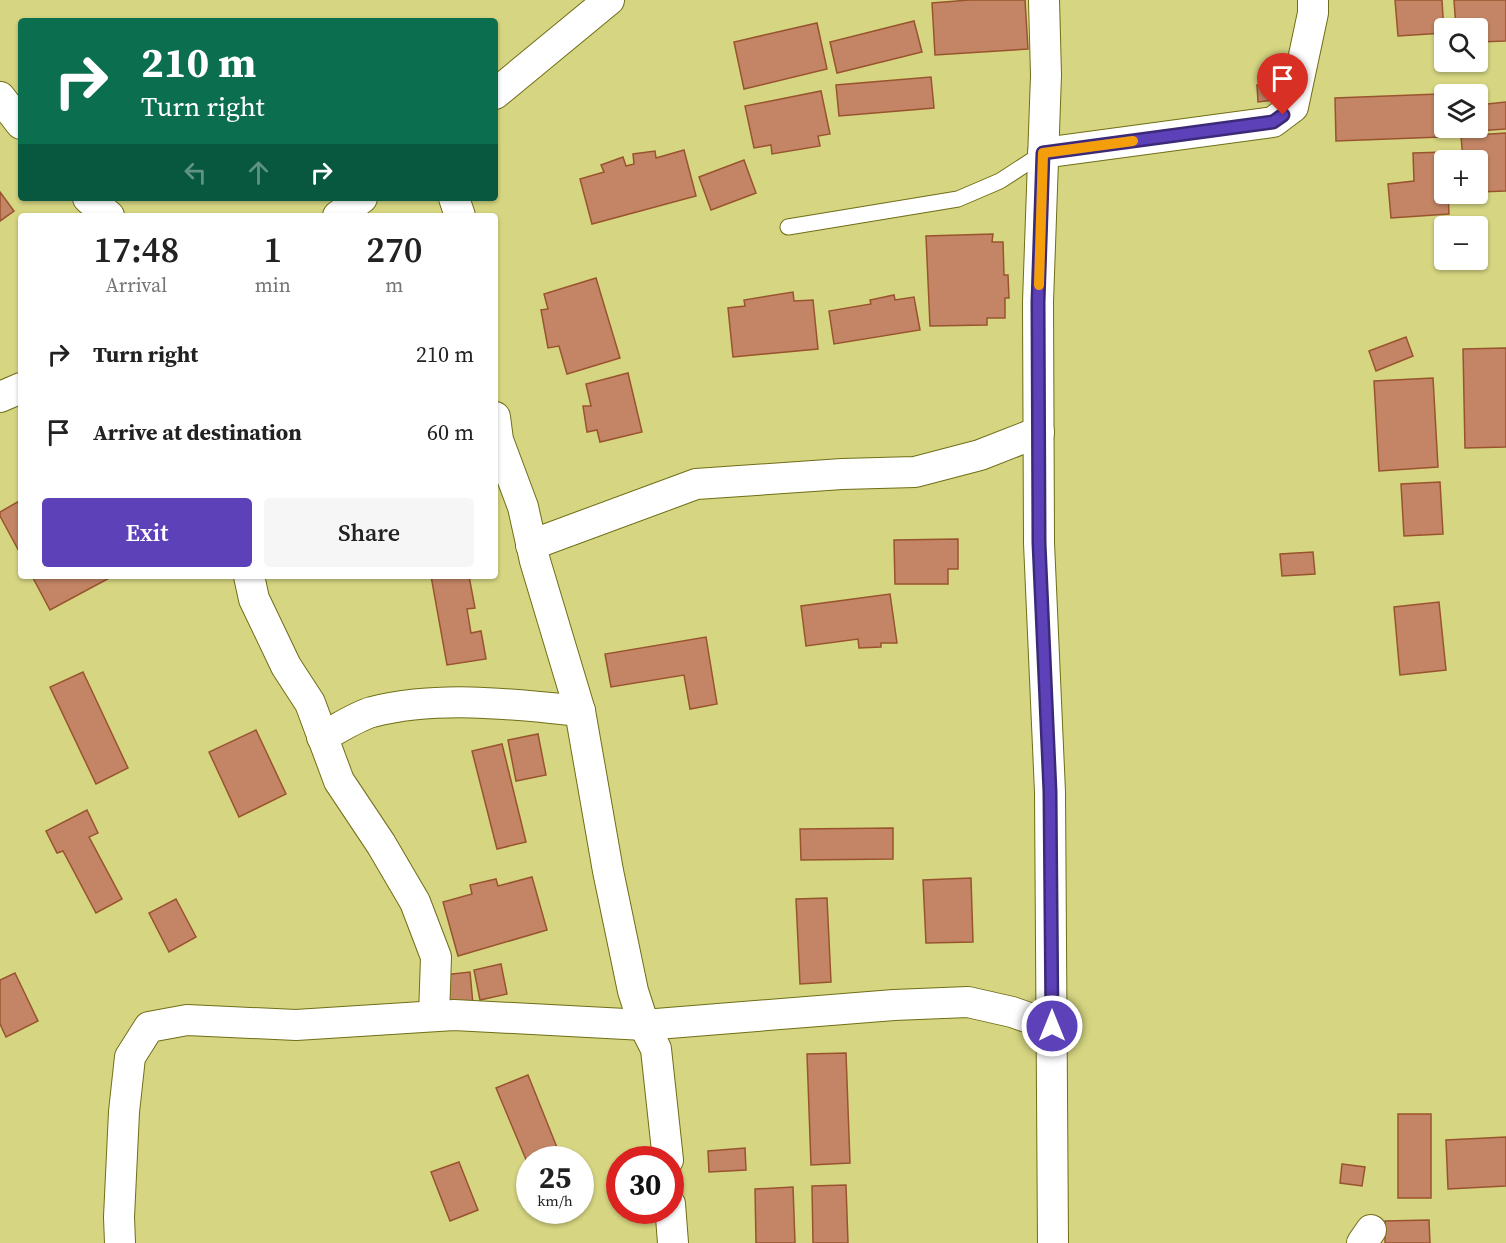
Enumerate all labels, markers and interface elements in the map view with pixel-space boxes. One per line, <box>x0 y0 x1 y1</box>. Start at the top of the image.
map controls <box>1434 18 1488 270</box>
button: search <box>1434 18 1488 72</box>
text: 210 m <box>141 33 256 91</box>
icon: right <box>42 42 120 120</box>
pin <box>1257 53 1308 115</box>
icon: arrive <box>1266 62 1299 95</box>
button: layers <box>1434 84 1488 138</box>
text: Turn right <box>141 88 265 125</box>
button: + <box>1434 150 1488 204</box>
icon: left <box>179 156 212 189</box>
icon: ahead <box>242 156 275 189</box>
icon: right <box>305 156 338 189</box>
button: − <box>1434 216 1488 270</box>
text: 17:48 <box>94 225 179 274</box>
text: 1 <box>263 225 282 274</box>
text: 270 <box>366 225 422 274</box>
text: Arrival <box>105 271 167 299</box>
text: min <box>255 271 291 299</box>
text: m <box>385 271 403 299</box>
icon: right <box>42 338 75 371</box>
text: Turn right <box>93 339 198 369</box>
text: 210 m <box>416 339 474 369</box>
icon: arrive <box>42 416 75 449</box>
text: Arrive at destination <box>93 417 302 447</box>
text: 60 m <box>427 417 474 447</box>
button: Exit <box>42 498 252 567</box>
button: Share <box>264 498 474 567</box>
position arrow <box>1020 994 1084 1058</box>
speed limit sign: 30 <box>606 1146 684 1224</box>
text: 25 <box>539 1157 571 1198</box>
text: km/h <box>537 1190 573 1211</box>

